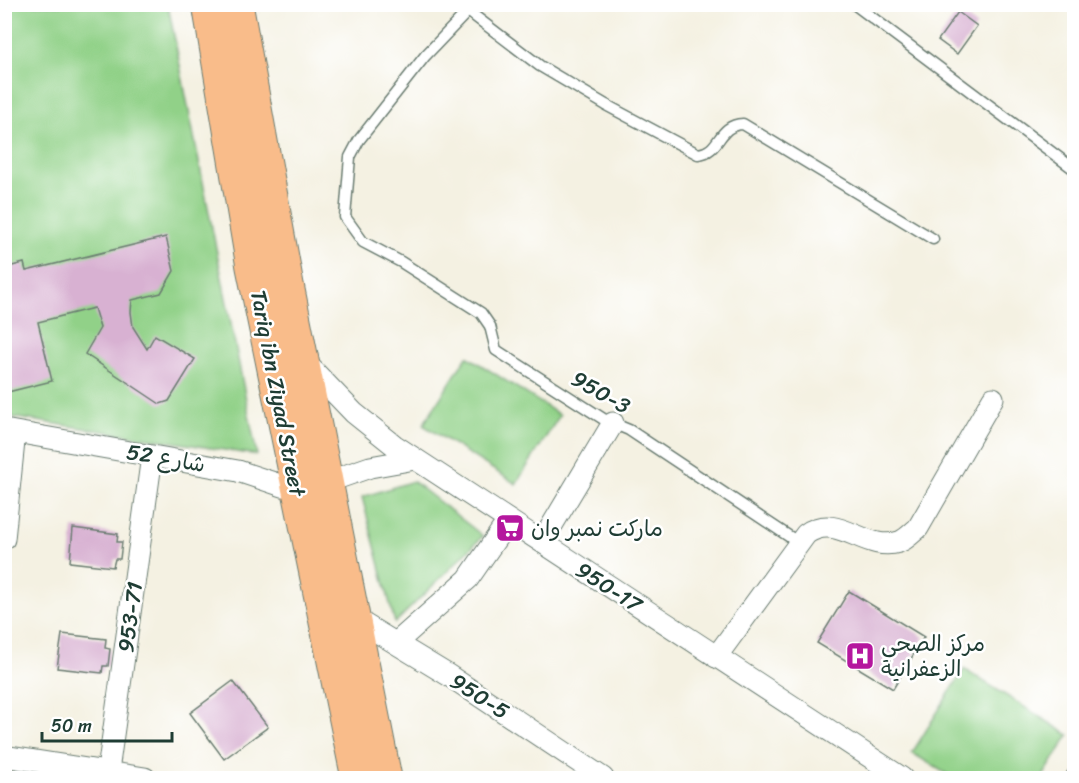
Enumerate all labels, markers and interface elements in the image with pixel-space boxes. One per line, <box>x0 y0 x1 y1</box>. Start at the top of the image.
street label: Tariq ibn Ziyad Street <box>239 287 317 501</box>
street label: 950-3 <box>564 359 638 425</box>
street label: شارع 52 <box>123 432 209 484</box>
place label: ماركت نمبر وان <box>531 509 663 548</box>
supermarket icon: ماركت نمبر وان <box>494 512 526 544</box>
street label: 950-17 <box>568 551 651 624</box>
street label: 953-71 <box>106 579 154 655</box>
place label: مركز الصحي الزعفرانية <box>881 624 985 688</box>
hospital icon: مركز الصحي الزعفرانية <box>844 640 876 672</box>
street label: 950-5 <box>442 662 518 730</box>
scale bar <box>42 705 172 743</box>
text: 50 m <box>51 710 92 742</box>

